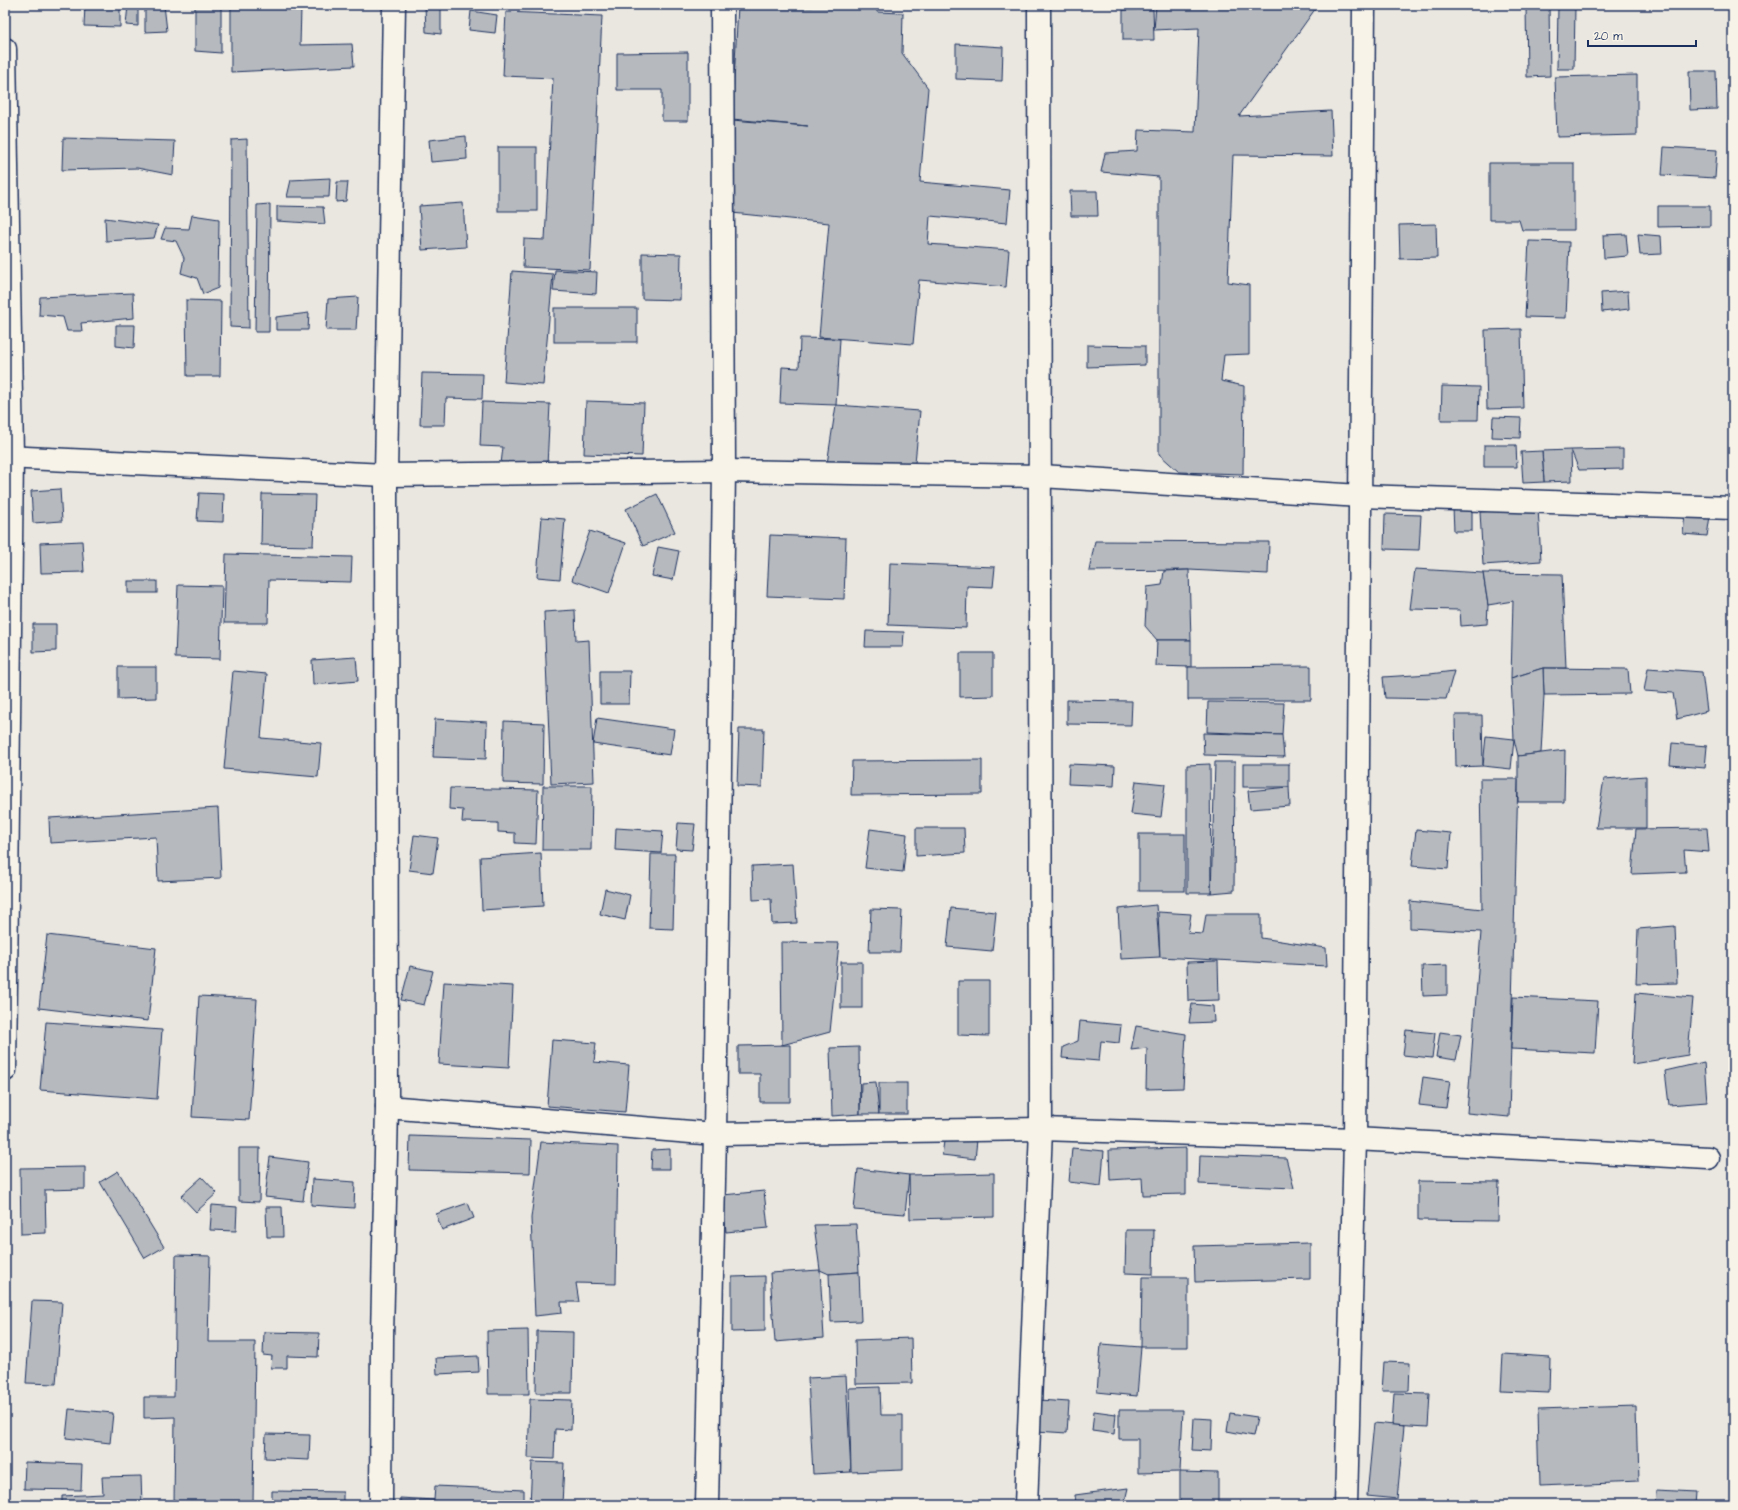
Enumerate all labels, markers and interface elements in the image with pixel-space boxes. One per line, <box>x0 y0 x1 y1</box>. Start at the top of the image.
scale bar <box>1588 22 1696 48</box>
text: 20 m <box>1594 28 1623 45</box>

